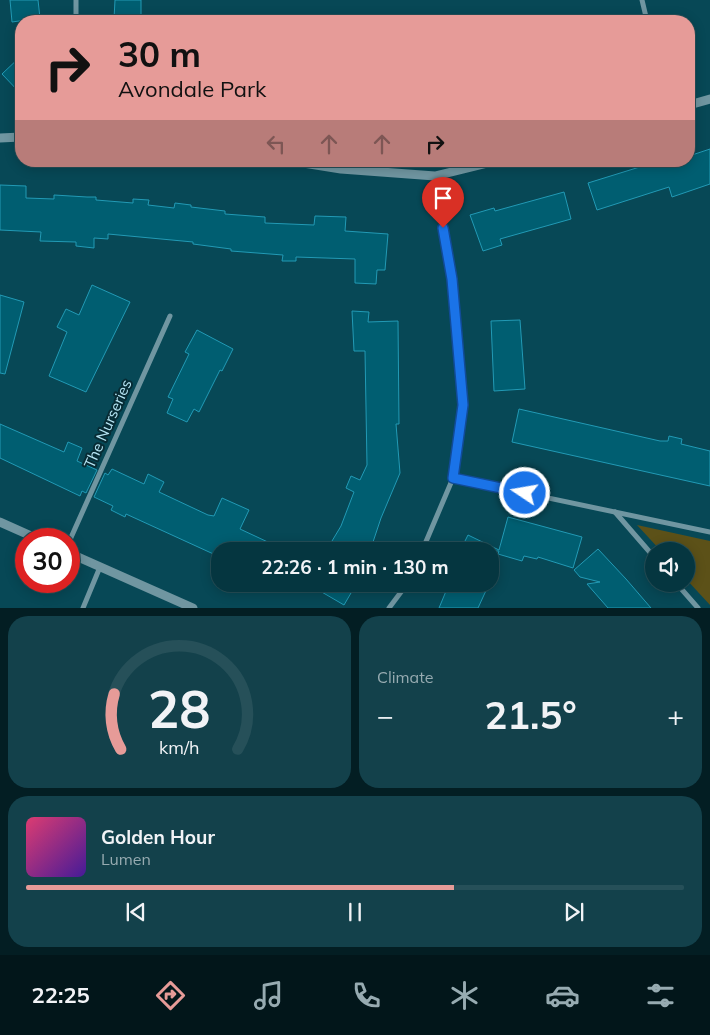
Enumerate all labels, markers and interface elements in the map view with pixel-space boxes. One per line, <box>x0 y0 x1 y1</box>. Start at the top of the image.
text: 30 m <box>118 32 201 76</box>
icon: right <box>35 35 100 100</box>
text: Avondale Park <box>118 75 266 103</box>
icon: left <box>262 130 290 158</box>
icon: ahead <box>315 130 343 158</box>
icon: ahead <box>368 130 396 158</box>
icon: right <box>421 130 449 158</box>
pin <box>422 177 464 228</box>
icon: arrive <box>429 184 457 212</box>
street label: The Nurseries <box>79 376 136 471</box>
position arrow <box>498 466 550 518</box>
speed limit sign: 30 <box>15 528 80 593</box>
map controls <box>645 542 695 592</box>
button: sound <box>645 542 695 592</box>
text: 22:26 · 1 min · 130 m <box>261 555 449 579</box>
text: Climate <box>377 667 433 687</box>
text: 28 <box>148 676 211 741</box>
text: 21.5° <box>484 691 577 739</box>
text: − <box>377 698 394 733</box>
text: + <box>667 698 684 733</box>
text: km/h <box>159 736 200 758</box>
text: Golden Hour <box>101 825 215 849</box>
text: Lumen <box>101 849 151 869</box>
icon: previous <box>122 898 150 926</box>
icon: pause <box>341 898 369 926</box>
icon: next <box>560 898 588 926</box>
icon: directions <box>153 978 188 1013</box>
icon: music <box>251 978 286 1013</box>
icon: phone <box>349 978 384 1013</box>
icon: climate <box>447 978 482 1013</box>
icon: car <box>545 978 580 1013</box>
icon: filters <box>643 978 678 1013</box>
text: 22:25 <box>32 981 90 1009</box>

